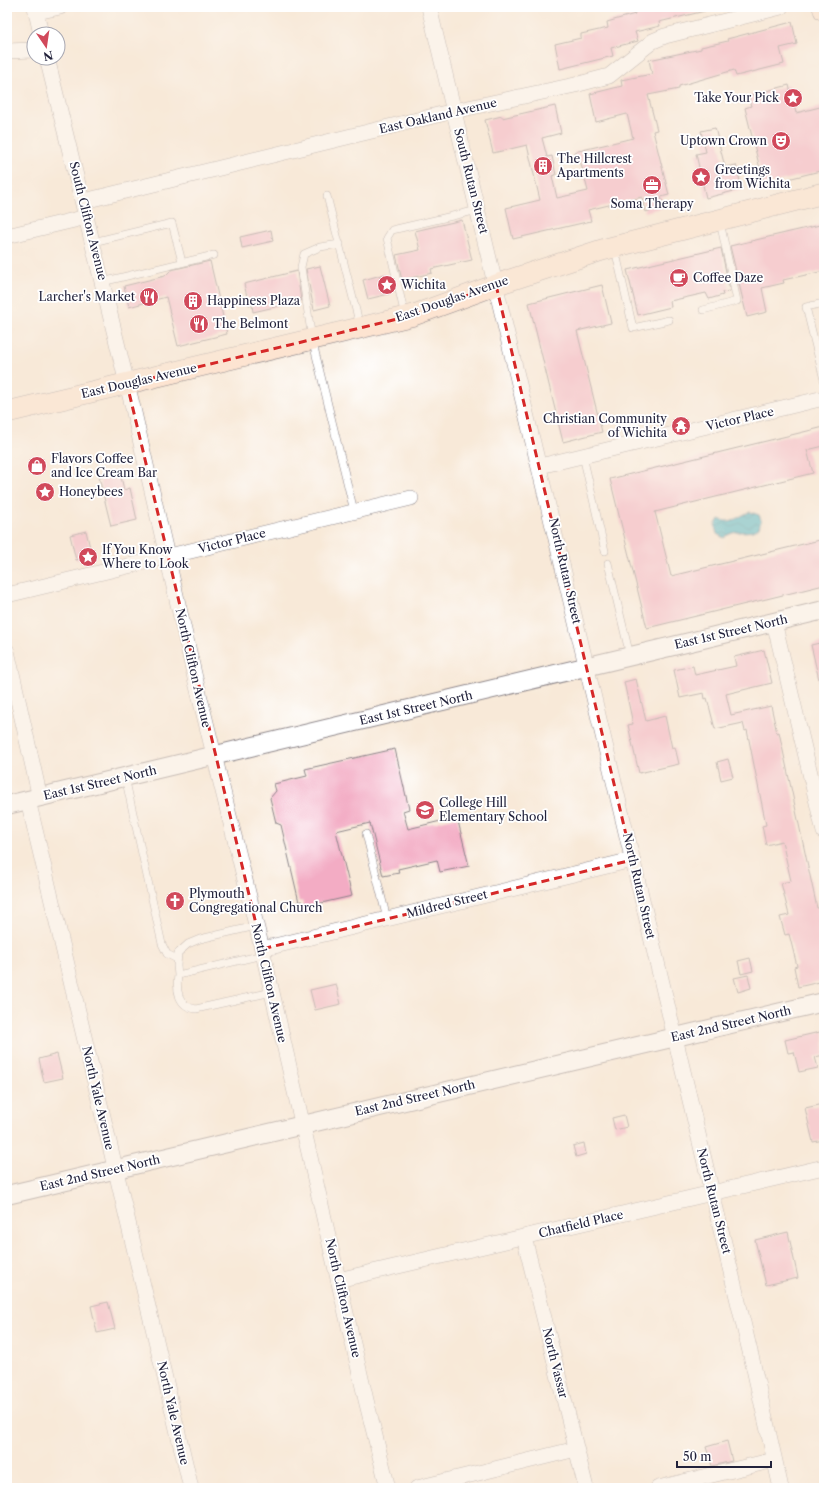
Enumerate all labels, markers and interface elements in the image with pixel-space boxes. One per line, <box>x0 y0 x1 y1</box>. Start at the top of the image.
north arrow <box>26 26 66 66</box>
text: N <box>42 48 54 64</box>
place icon: Take Your Pick <box>782 87 804 109</box>
place label: Take Your Pick <box>694 90 780 105</box>
street label: East Oakland Avenue <box>377 95 499 136</box>
street label: South Rutan Street <box>451 127 492 236</box>
theatre icon: Uptown Crown <box>770 130 792 152</box>
place label: Uptown Crown <box>680 133 767 148</box>
place label: The Hillcrest Apartments <box>556 151 633 180</box>
building icon: The Hillcrest Apartments <box>532 155 554 177</box>
street label: South Clifton Avenue <box>66 160 111 282</box>
place label: Greetings from Wichita <box>715 162 791 191</box>
place icon: Greetings from Wichita <box>690 166 712 188</box>
office icon: Soma Therapy <box>641 174 663 196</box>
place label: Soma Therapy <box>610 196 694 211</box>
cafe icon: Coffee Daze <box>668 267 690 289</box>
place label: Coffee Daze <box>693 270 764 285</box>
street label: East Douglas Avenue <box>393 272 511 325</box>
place icon: Wichita <box>376 274 398 296</box>
place label: Wichita <box>400 277 446 292</box>
restaurant icon: Larcher's Market <box>138 286 160 308</box>
place label: Larcher's Market <box>39 289 136 304</box>
building icon: Happiness Plaza <box>182 290 204 312</box>
place label: Happiness Plaza <box>207 293 301 308</box>
restaurant icon: The Belmont <box>188 313 210 335</box>
place label: The Belmont <box>213 316 289 331</box>
street label: East Douglas Avenue <box>79 360 199 401</box>
street label: Victor Place <box>704 403 775 434</box>
place label: Christian Community of Wichita <box>543 411 668 440</box>
temple icon: Christian Community of Wichita <box>670 415 692 437</box>
place label: Flavors Coffee and Ice Cream Bar <box>51 451 157 480</box>
shop icon: Flavors Coffee and Ice Cream Bar <box>26 455 48 477</box>
place icon: Honeybees <box>34 481 56 503</box>
place label: Honeybees <box>59 484 123 499</box>
street label: North Rutan Street <box>546 516 585 626</box>
street label: Victor Place <box>196 525 267 556</box>
place label: If You Know Where to Look <box>101 542 190 571</box>
place icon: If You Know Where to Look <box>77 546 99 568</box>
street label: North Clifton Avenue <box>172 607 215 729</box>
street label: East 1st Street North <box>673 611 789 652</box>
street label: East 1st Street North <box>358 687 474 728</box>
street label: East 1st Street North <box>42 762 158 803</box>
place label: College Hill Elementary School <box>439 795 548 824</box>
school or university icon: College Hill Elementary School <box>414 799 436 821</box>
street label: North Rutan Street <box>620 831 659 941</box>
place label: Plymouth Congregational Church <box>189 886 323 915</box>
street label: Mildred Street <box>405 886 490 921</box>
church icon: Plymouth Congregational Church <box>164 890 186 912</box>
street label: North Clifton Avenue <box>248 922 291 1044</box>
street label: East 2nd Street North <box>669 1002 793 1045</box>
street label: North Yale Avenue <box>79 1045 118 1151</box>
street label: East 2nd Street North <box>353 1076 477 1119</box>
street label: North Rutan Street <box>694 1146 735 1256</box>
street label: East 2nd Street North <box>38 1151 162 1194</box>
street label: Chatfield Place <box>537 1206 625 1241</box>
street label: North Clifton Avenue <box>322 1237 365 1359</box>
street label: North Vassar <box>539 1326 572 1400</box>
street label: North Yale Avenue <box>154 1360 193 1466</box>
scale bar <box>677 1443 771 1469</box>
text: 50 m <box>683 1449 712 1464</box>

